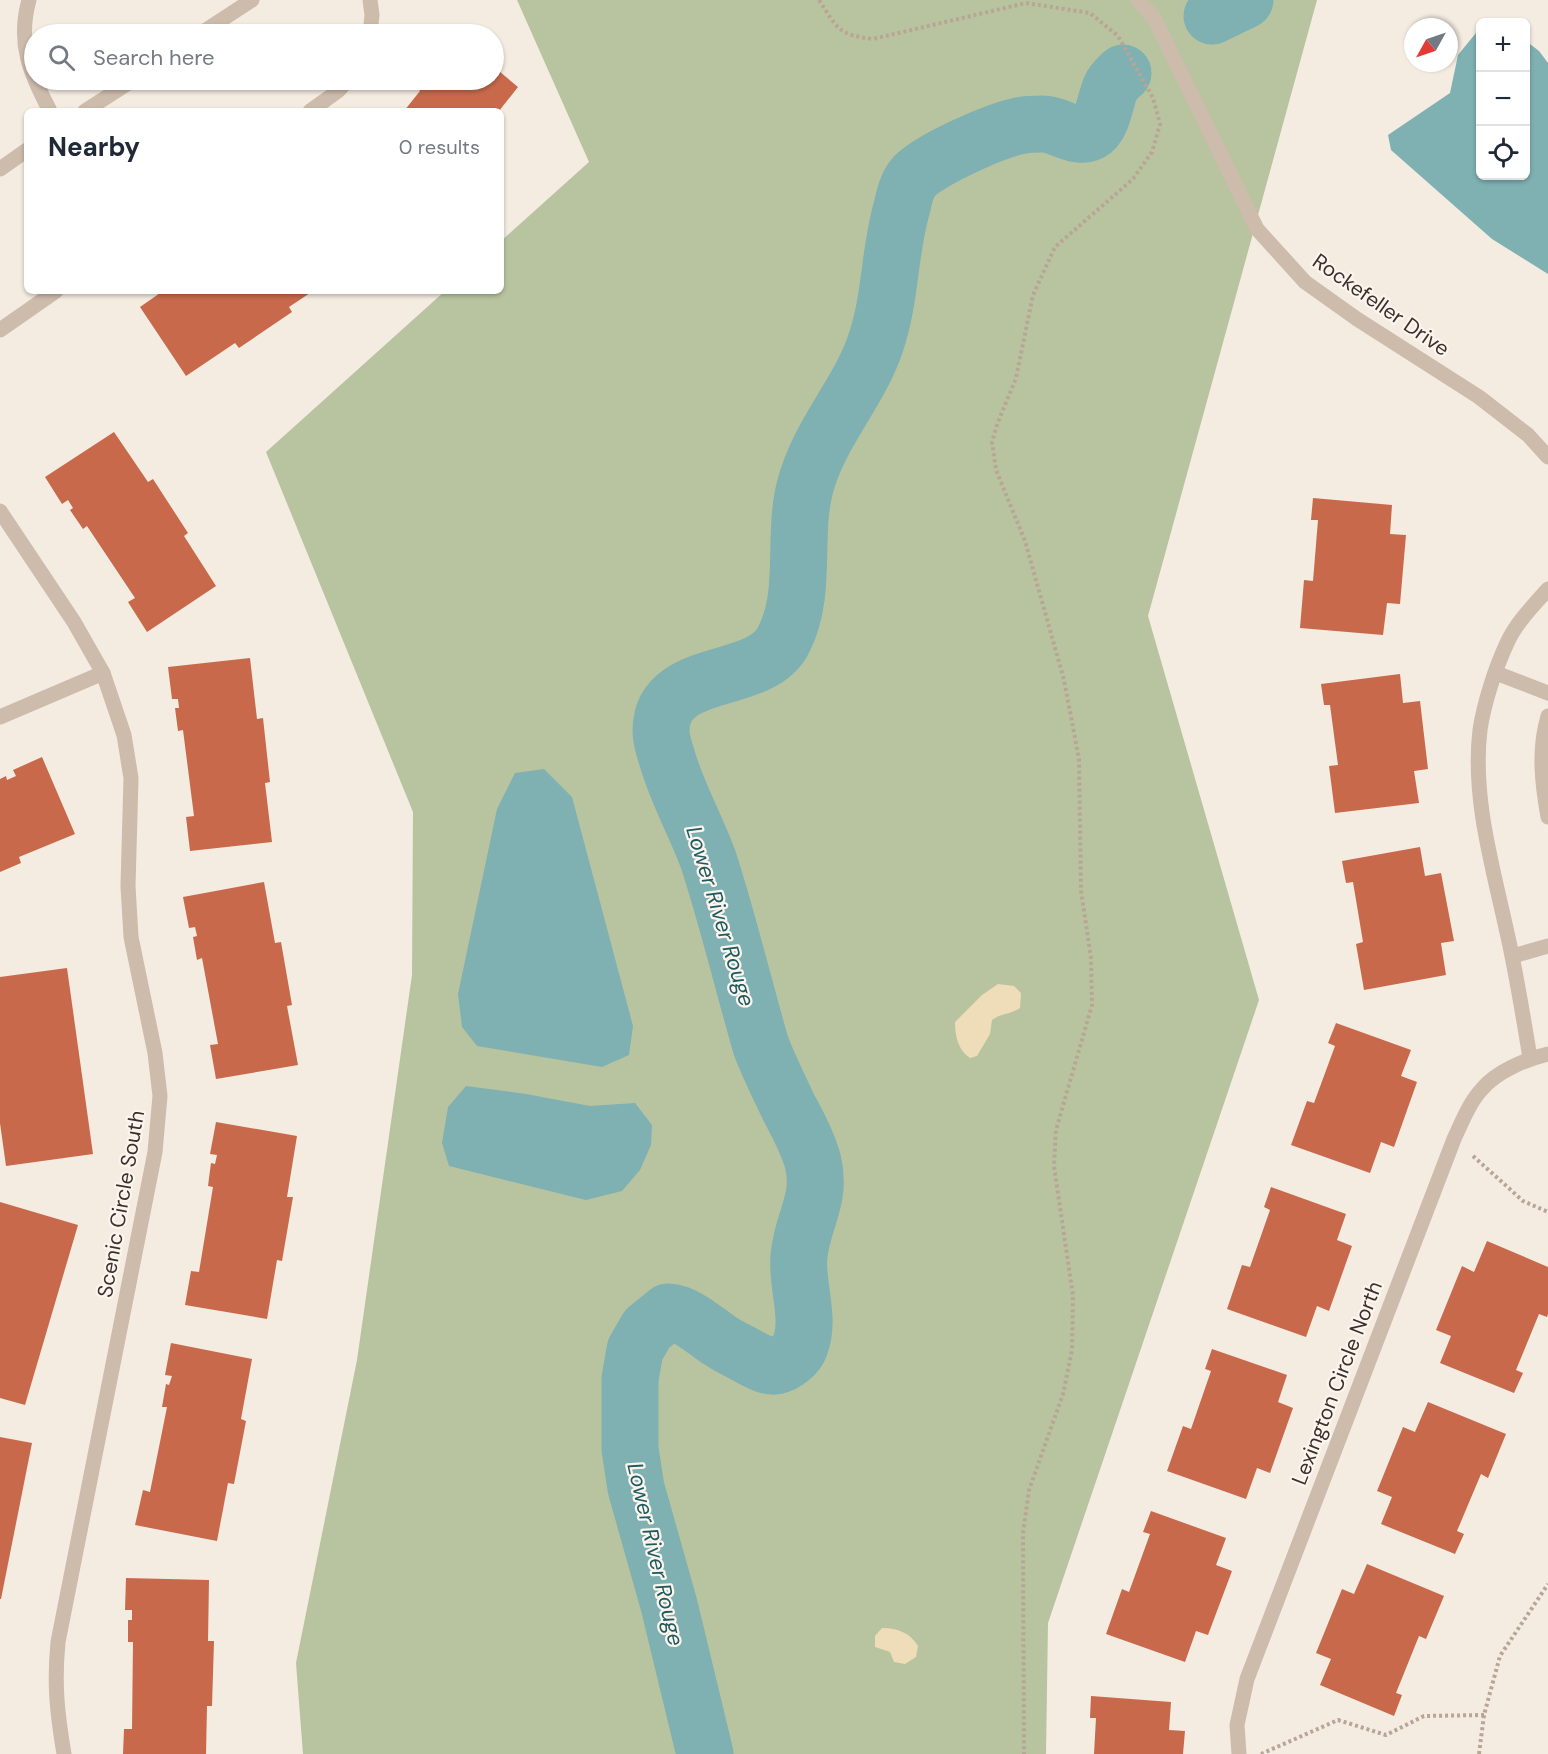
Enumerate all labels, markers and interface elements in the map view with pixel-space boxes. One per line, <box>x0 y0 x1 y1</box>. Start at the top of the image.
north arrow <box>1404 18 1458 72</box>
map controls <box>1476 18 1530 180</box>
button: + <box>1476 18 1530 72</box>
search box <box>24 24 504 90</box>
icon: search <box>45 41 78 74</box>
text: Search here <box>93 43 214 72</box>
button: − <box>1476 72 1530 126</box>
button: locate <box>1476 126 1530 180</box>
text: Nearby <box>48 130 140 164</box>
text: 0 results <box>399 134 480 160</box>
street label: Rockefeller Drive <box>1307 247 1455 363</box>
water label: Lower River Rouge <box>679 823 762 1010</box>
street label: Scenic Circle South <box>91 1108 151 1300</box>
street label: Lexington Circle North <box>1285 1277 1389 1489</box>
water label: Lower River Rouge <box>620 1460 691 1648</box>

